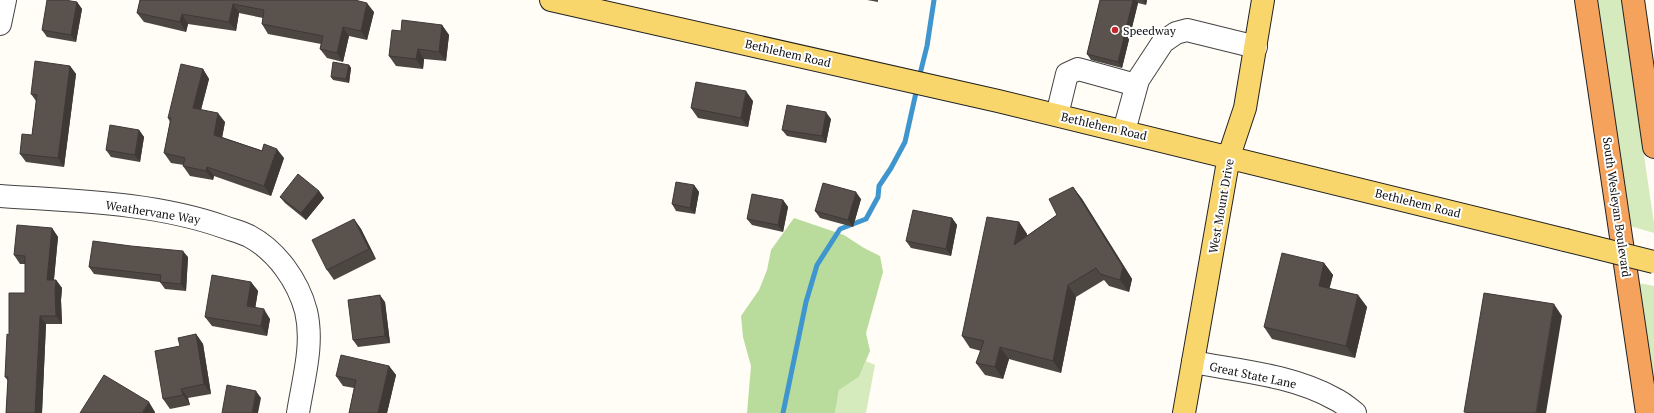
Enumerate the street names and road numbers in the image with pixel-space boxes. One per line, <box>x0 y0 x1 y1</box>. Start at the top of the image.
street label: Bethlehem Road <box>744 36 833 70</box>
street label: Bethlehem Road <box>1060 109 1149 143</box>
street label: South Wesleyan Boulevard <box>1600 136 1634 278</box>
street label: West Mount Drive <box>1205 157 1237 255</box>
street label: Bethlehem Road <box>1374 185 1463 221</box>
street label: Weathervane Way <box>105 197 202 227</box>
street label: Great State Lane <box>1208 358 1298 392</box>

